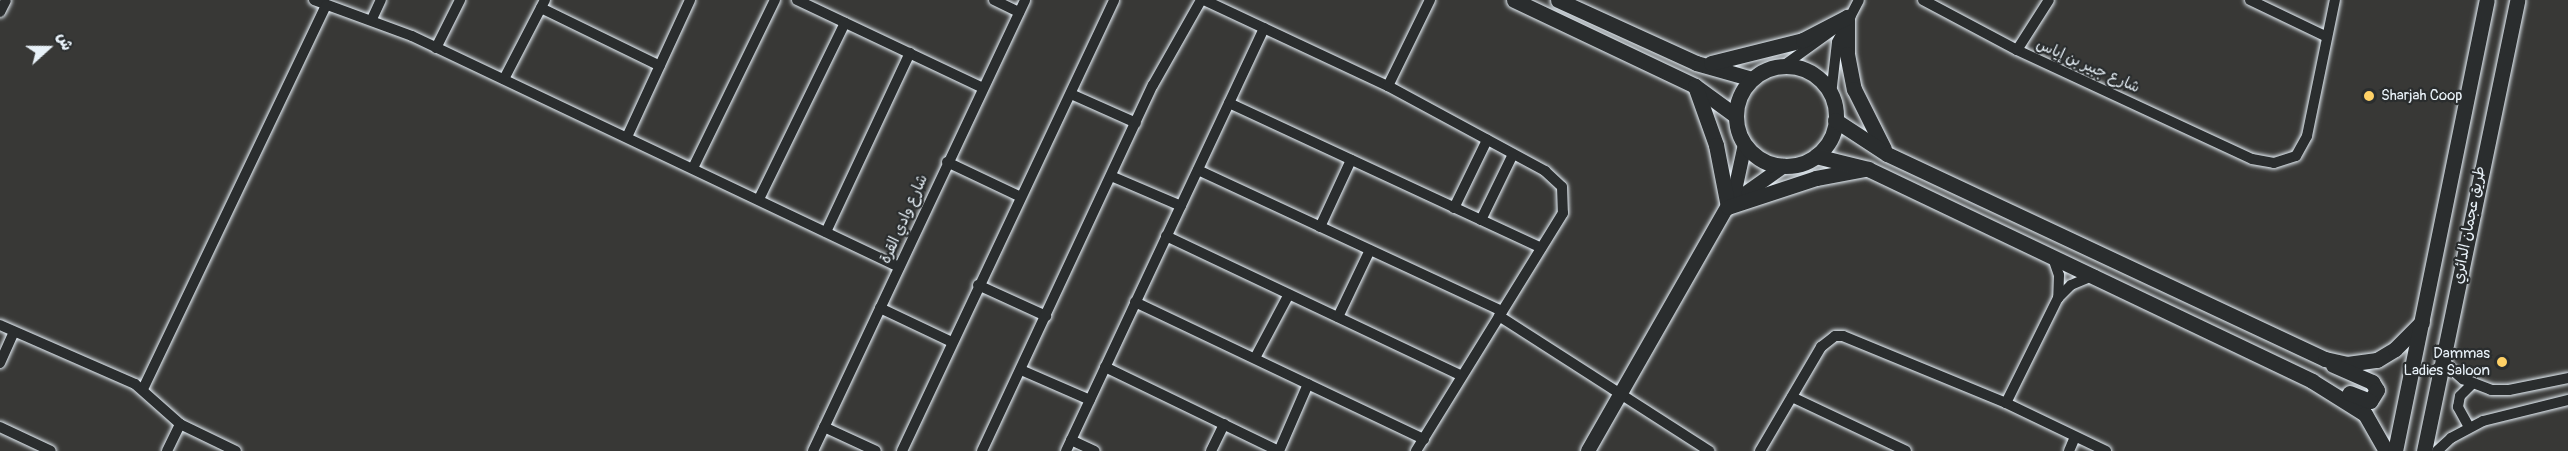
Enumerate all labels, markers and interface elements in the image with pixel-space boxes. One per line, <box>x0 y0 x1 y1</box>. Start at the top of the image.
north arrow <box>18 18 78 78</box>
text: ش <box>52 30 77 53</box>
street label: شارع جبير بن إياس <box>2033 35 2143 97</box>
place label: Sharjah Coop <box>2381 87 2462 105</box>
marker: Sharjah Coop <box>2362 89 2376 103</box>
street label: طريق عجمان الدائري <box>2449 165 2489 285</box>
street label: شارع وادي القرة <box>876 172 932 266</box>
place label: Dammas Ladies Saloon <box>2403 344 2490 379</box>
marker: Dammas Ladies Saloon <box>2495 355 2509 369</box>

